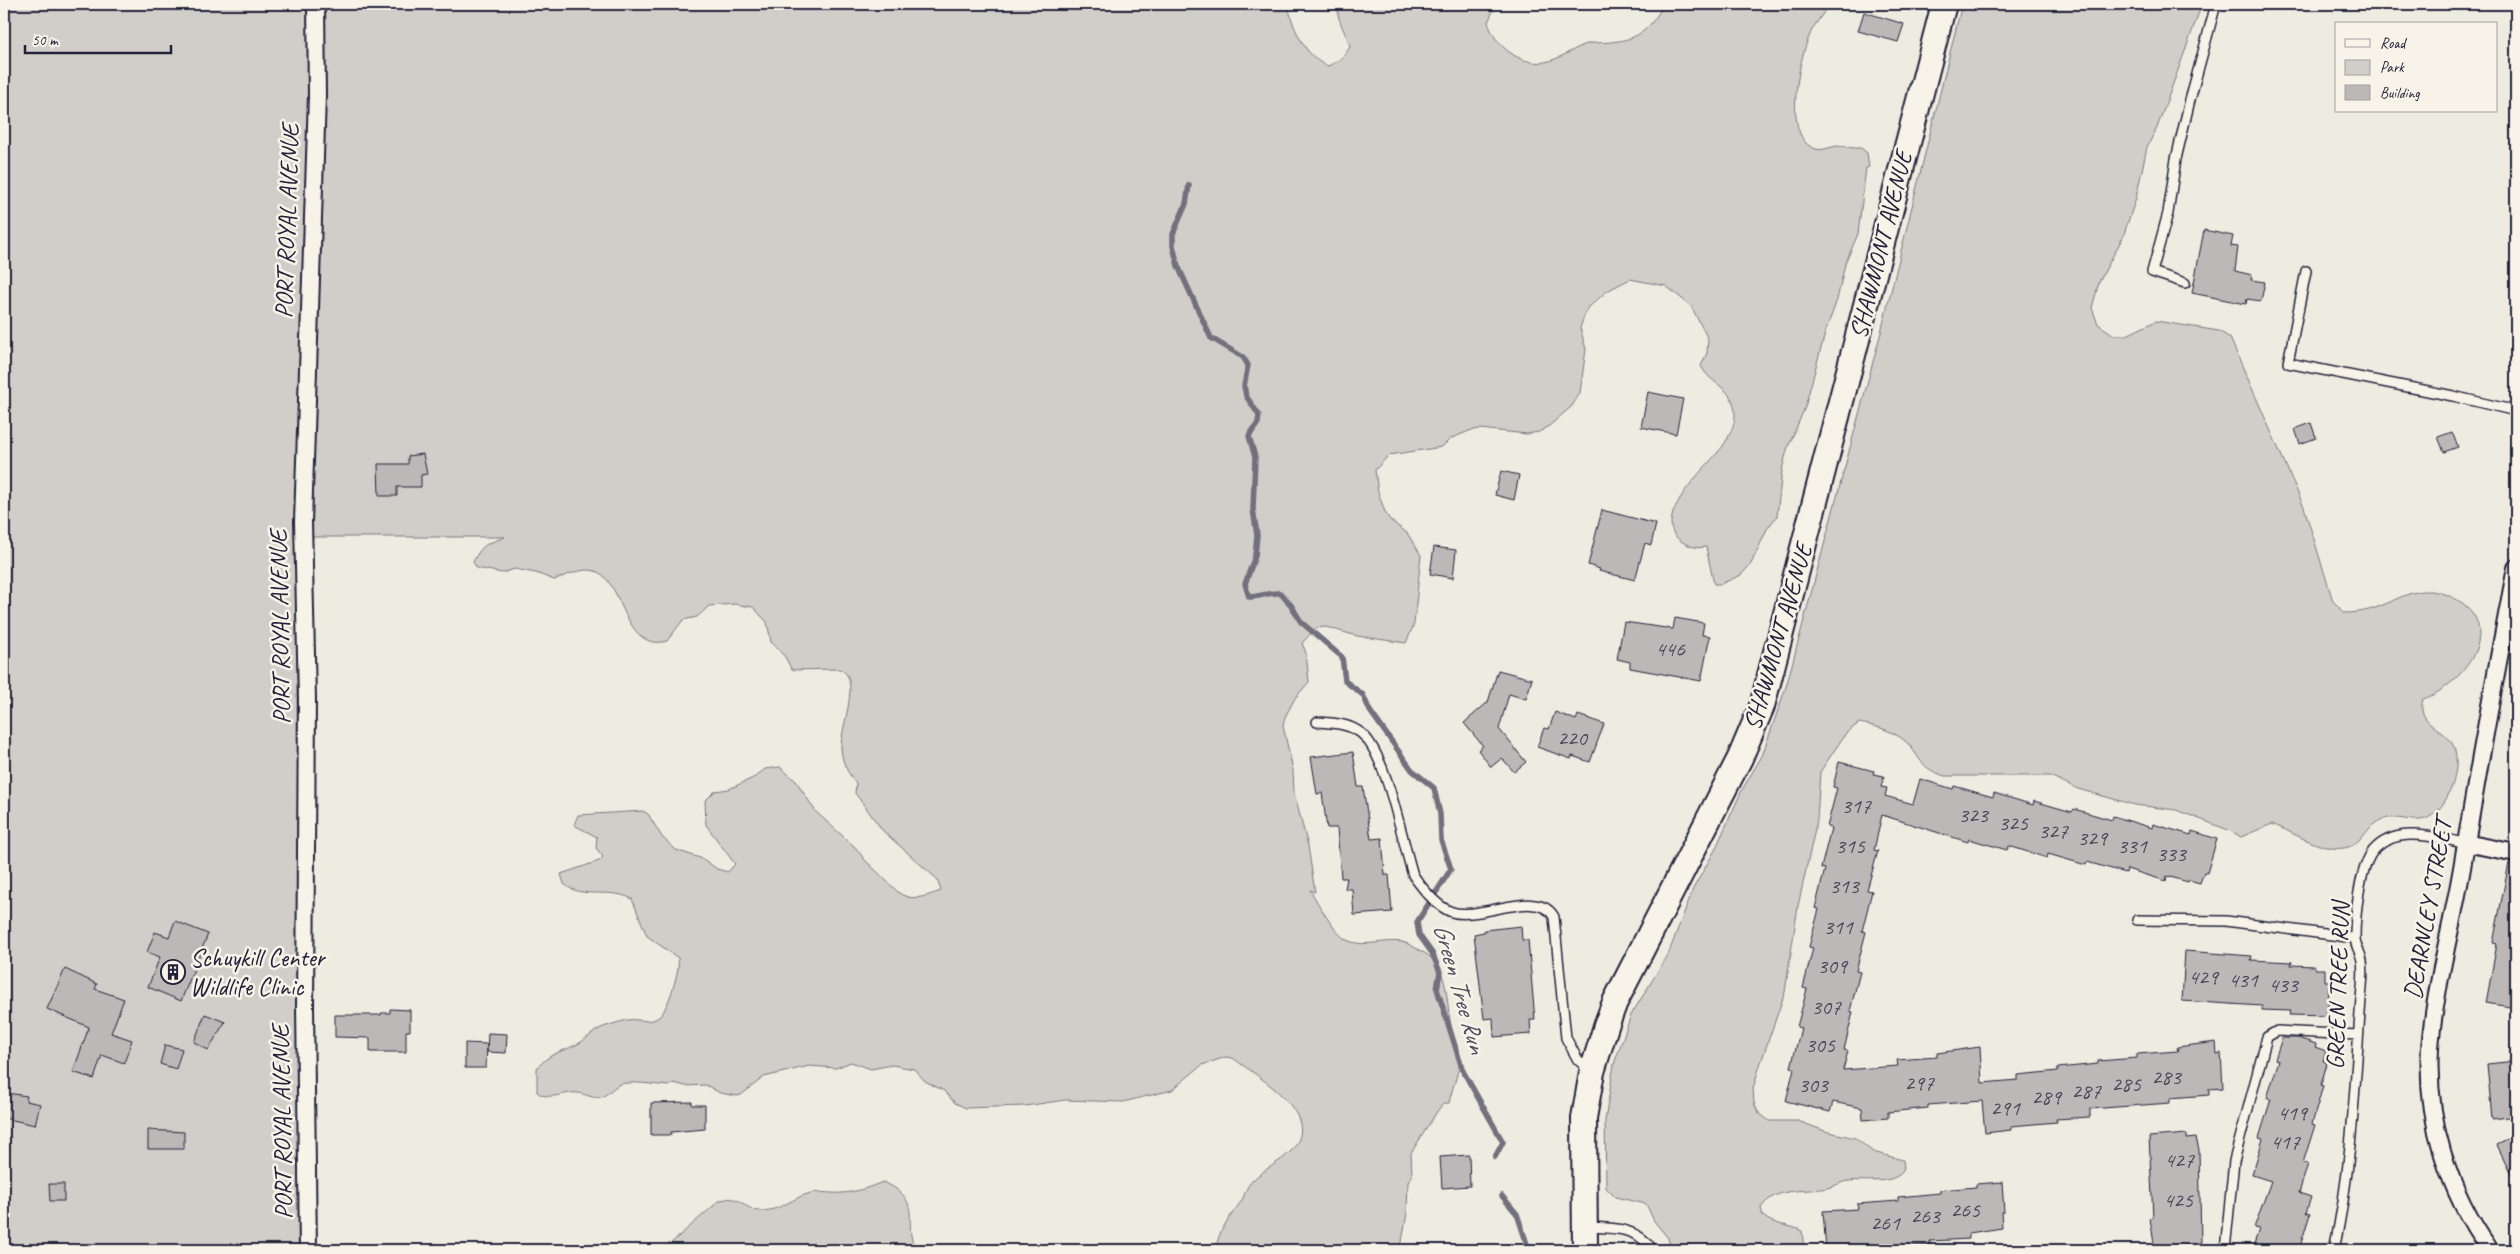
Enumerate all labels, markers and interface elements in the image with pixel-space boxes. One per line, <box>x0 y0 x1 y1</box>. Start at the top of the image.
scale bar <box>25 22 171 54</box>
legend <box>2335 22 2498 112</box>
text: 50 m <box>32 31 59 50</box>
text: Road <box>2380 34 2407 53</box>
text: Park <box>2380 58 2405 77</box>
text: Building <box>2380 84 2420 103</box>
street label: PORT ROYAL AVENUE <box>268 121 306 319</box>
street label: SHAWMONT AVENUE <box>1842 145 1921 342</box>
street label: PORT ROYAL AVENUE <box>262 527 298 724</box>
street label: SHAWMONT AVENUE <box>1736 537 1821 734</box>
house number: 446 <box>1655 635 1686 663</box>
house number: 220 <box>1557 724 1589 752</box>
house number: 317 <box>1841 792 1872 820</box>
house number: 323 <box>1958 801 1990 829</box>
house number: 325 <box>1998 809 2029 837</box>
street label: DEARNLEY STREET <box>2396 810 2461 1002</box>
house number: 327 <box>2038 817 2069 845</box>
house number: 329 <box>2077 824 2109 852</box>
house number: 315 <box>1835 832 1866 860</box>
house number: 331 <box>2117 832 2148 860</box>
house number: 333 <box>2156 840 2188 868</box>
house number: 313 <box>1829 872 1861 900</box>
street label: GREEN TREE RUN <box>2319 898 2357 1070</box>
house number: 311 <box>1823 913 1854 941</box>
water label: Green Tree Run <box>1426 919 1495 1059</box>
place label: Schuykill Center Wildlife Clinic <box>190 942 327 1003</box>
house number: 309 <box>1817 952 1849 980</box>
building icon: Schuykill Center Wildlife Clinic <box>160 959 186 985</box>
house number: 429 <box>2188 963 2220 991</box>
house number: 431 <box>2228 966 2259 994</box>
house number: 433 <box>2268 971 2300 999</box>
house number: 307 <box>1811 993 1842 1021</box>
street label: PORT ROYAL AVENUE <box>264 1022 300 1219</box>
house number: 305 <box>1805 1031 1836 1059</box>
house number: 283 <box>2151 1063 2183 1091</box>
house number: 297 <box>1904 1069 1935 1097</box>
house number: 285 <box>2111 1070 2142 1098</box>
house number: 303 <box>1798 1071 1830 1099</box>
house number: 287 <box>2071 1077 2102 1105</box>
house number: 289 <box>2031 1083 2063 1111</box>
house number: 291 <box>1990 1094 2021 1122</box>
house number: 419 <box>2277 1099 2309 1127</box>
house number: 417 <box>2270 1128 2301 1156</box>
house number: 427 <box>2164 1146 2195 1174</box>
house number: 425 <box>2163 1186 2194 1214</box>
house number: 265 <box>1950 1196 1981 1224</box>
house number: 263 <box>1910 1202 1942 1230</box>
house number: 261 <box>1870 1209 1901 1237</box>

